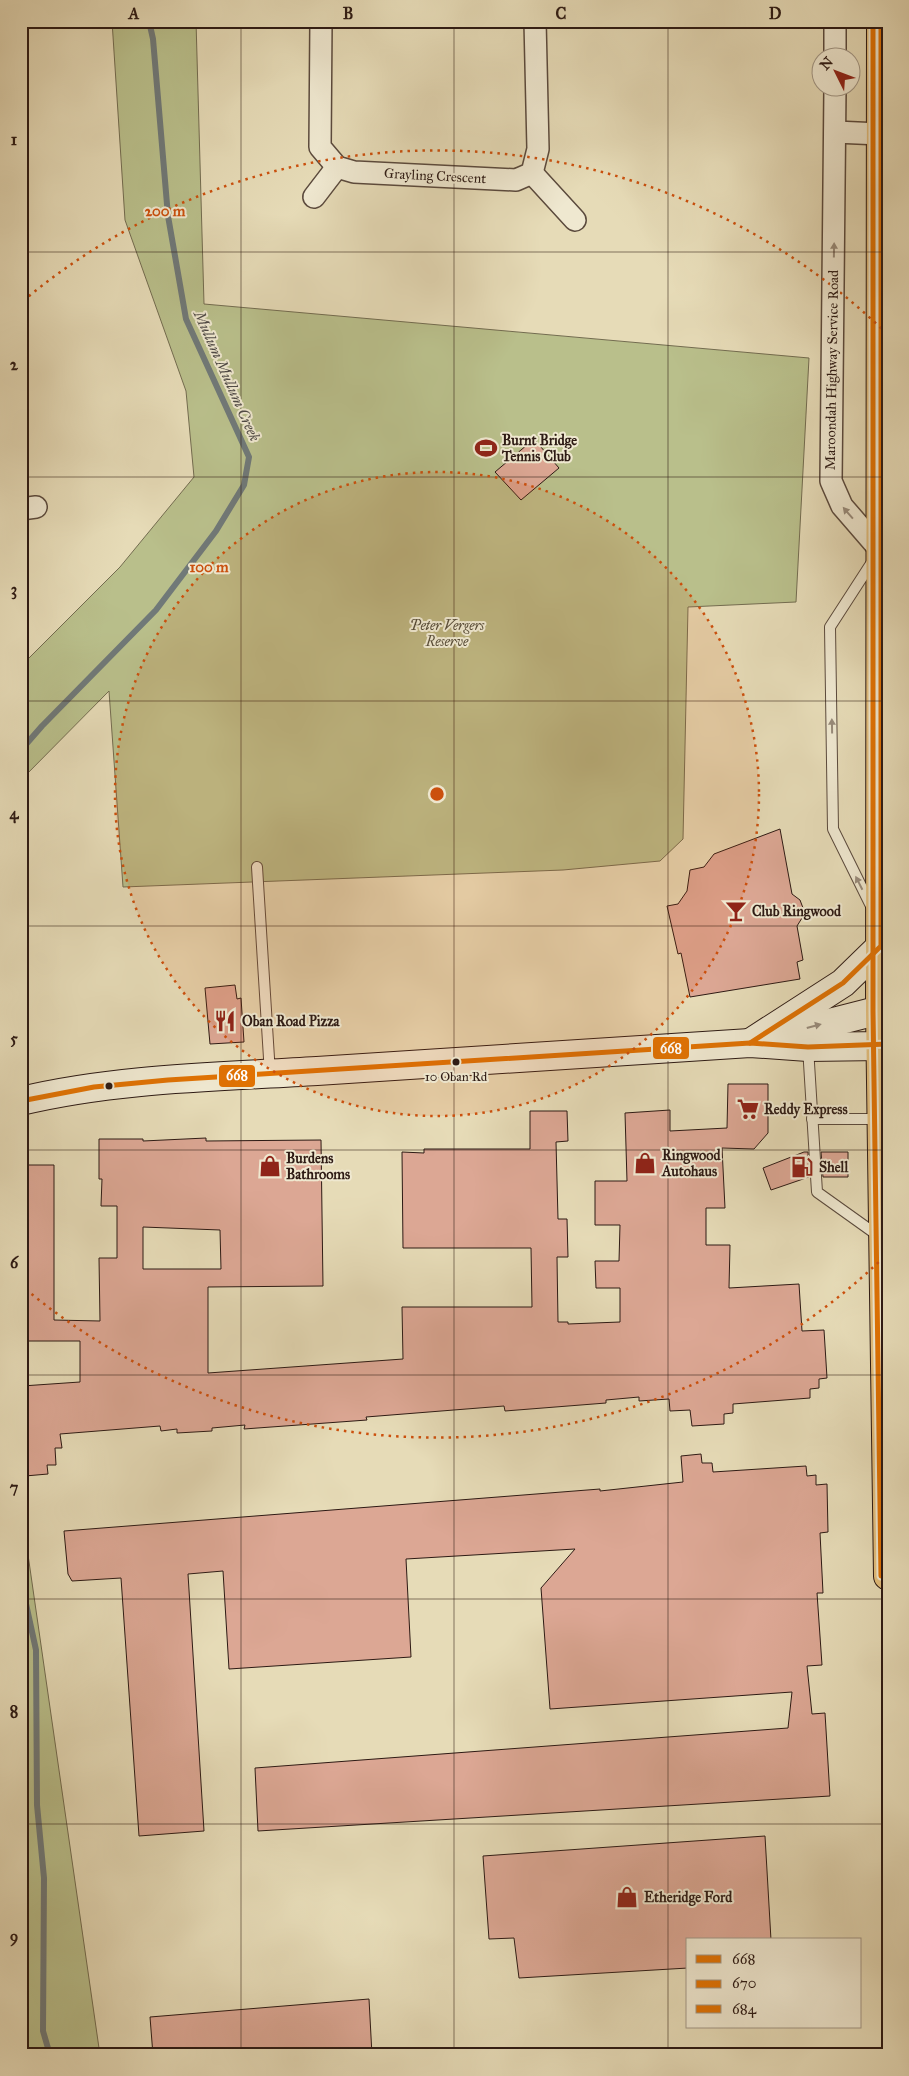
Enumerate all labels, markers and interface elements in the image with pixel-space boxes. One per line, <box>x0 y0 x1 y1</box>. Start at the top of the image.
text: A <box>128 4 140 23</box>
text: B <box>343 4 353 23</box>
text: C <box>556 4 567 23</box>
text: D <box>769 4 782 23</box>
north arrow <box>812 48 862 98</box>
text: N <box>816 53 837 74</box>
text: 1 <box>11 130 18 149</box>
street label: Grayling Crescent <box>383 165 487 187</box>
text: 200 m <box>145 202 186 220</box>
one-way arrow <box>830 242 838 258</box>
street label: Maroondah Highway Service Road <box>822 270 842 470</box>
water label: Mullum Mullum Creek <box>189 306 264 444</box>
text: 2 <box>10 355 19 374</box>
place label: Burnt Bridge Tennis Club <box>501 432 577 465</box>
sports icon: Burnt Bridge Tennis Club <box>473 435 499 461</box>
one-way arrow <box>842 508 854 520</box>
text: 100 m <box>189 558 229 576</box>
text: 3 <box>11 580 17 600</box>
park label: Peter Vergers Reserve <box>410 617 485 650</box>
one-way arrow <box>827 718 835 734</box>
centre of rings <box>428 785 446 803</box>
text: 4 <box>10 804 20 824</box>
one-way arrow <box>855 876 863 890</box>
bar icon: Club Ringwood <box>723 898 749 924</box>
place label: Club Ringwood <box>752 903 842 921</box>
restaurant icon: Oban Road Pizza <box>212 1008 238 1034</box>
place label: Oban Road Pizza <box>242 1013 341 1030</box>
one-way arrow <box>807 1022 822 1030</box>
text: 5 <box>10 1029 18 1048</box>
line badge: 668 <box>652 1036 690 1060</box>
text: 668 <box>660 1040 682 1057</box>
marker: 10 Oban Rd <box>451 1057 461 1067</box>
line badge: 668 <box>218 1064 256 1088</box>
text: 668 <box>226 1067 248 1084</box>
place label: 10 Oban Rd <box>425 1069 488 1085</box>
unlabelled marker <box>104 1081 114 1091</box>
supermarket icon: Reddy Express <box>735 1096 761 1122</box>
place label: Reddy Express <box>764 1101 848 1119</box>
place label: Ringwood Autohaus <box>661 1147 721 1180</box>
place label: Burdens Bathrooms <box>286 1150 350 1183</box>
shop icon: Ringwood Autohaus <box>632 1150 658 1176</box>
shop icon: Burdens Bathrooms <box>257 1153 283 1179</box>
fuel station icon: Shell <box>789 1154 815 1180</box>
place label: Shell <box>819 1159 849 1176</box>
text: 6 <box>10 1253 19 1272</box>
text: 7 <box>10 1478 19 1497</box>
text: 8 <box>10 1702 18 1721</box>
shop icon: Etheridge Ford <box>614 1884 640 1910</box>
place label: Etheridge Ford <box>644 1889 733 1907</box>
text: 9 <box>10 1927 18 1947</box>
legend <box>686 1938 862 2028</box>
text: 668 <box>732 1950 755 1968</box>
text: 670 <box>732 1974 756 1992</box>
text: 684 <box>732 2000 757 2018</box>

